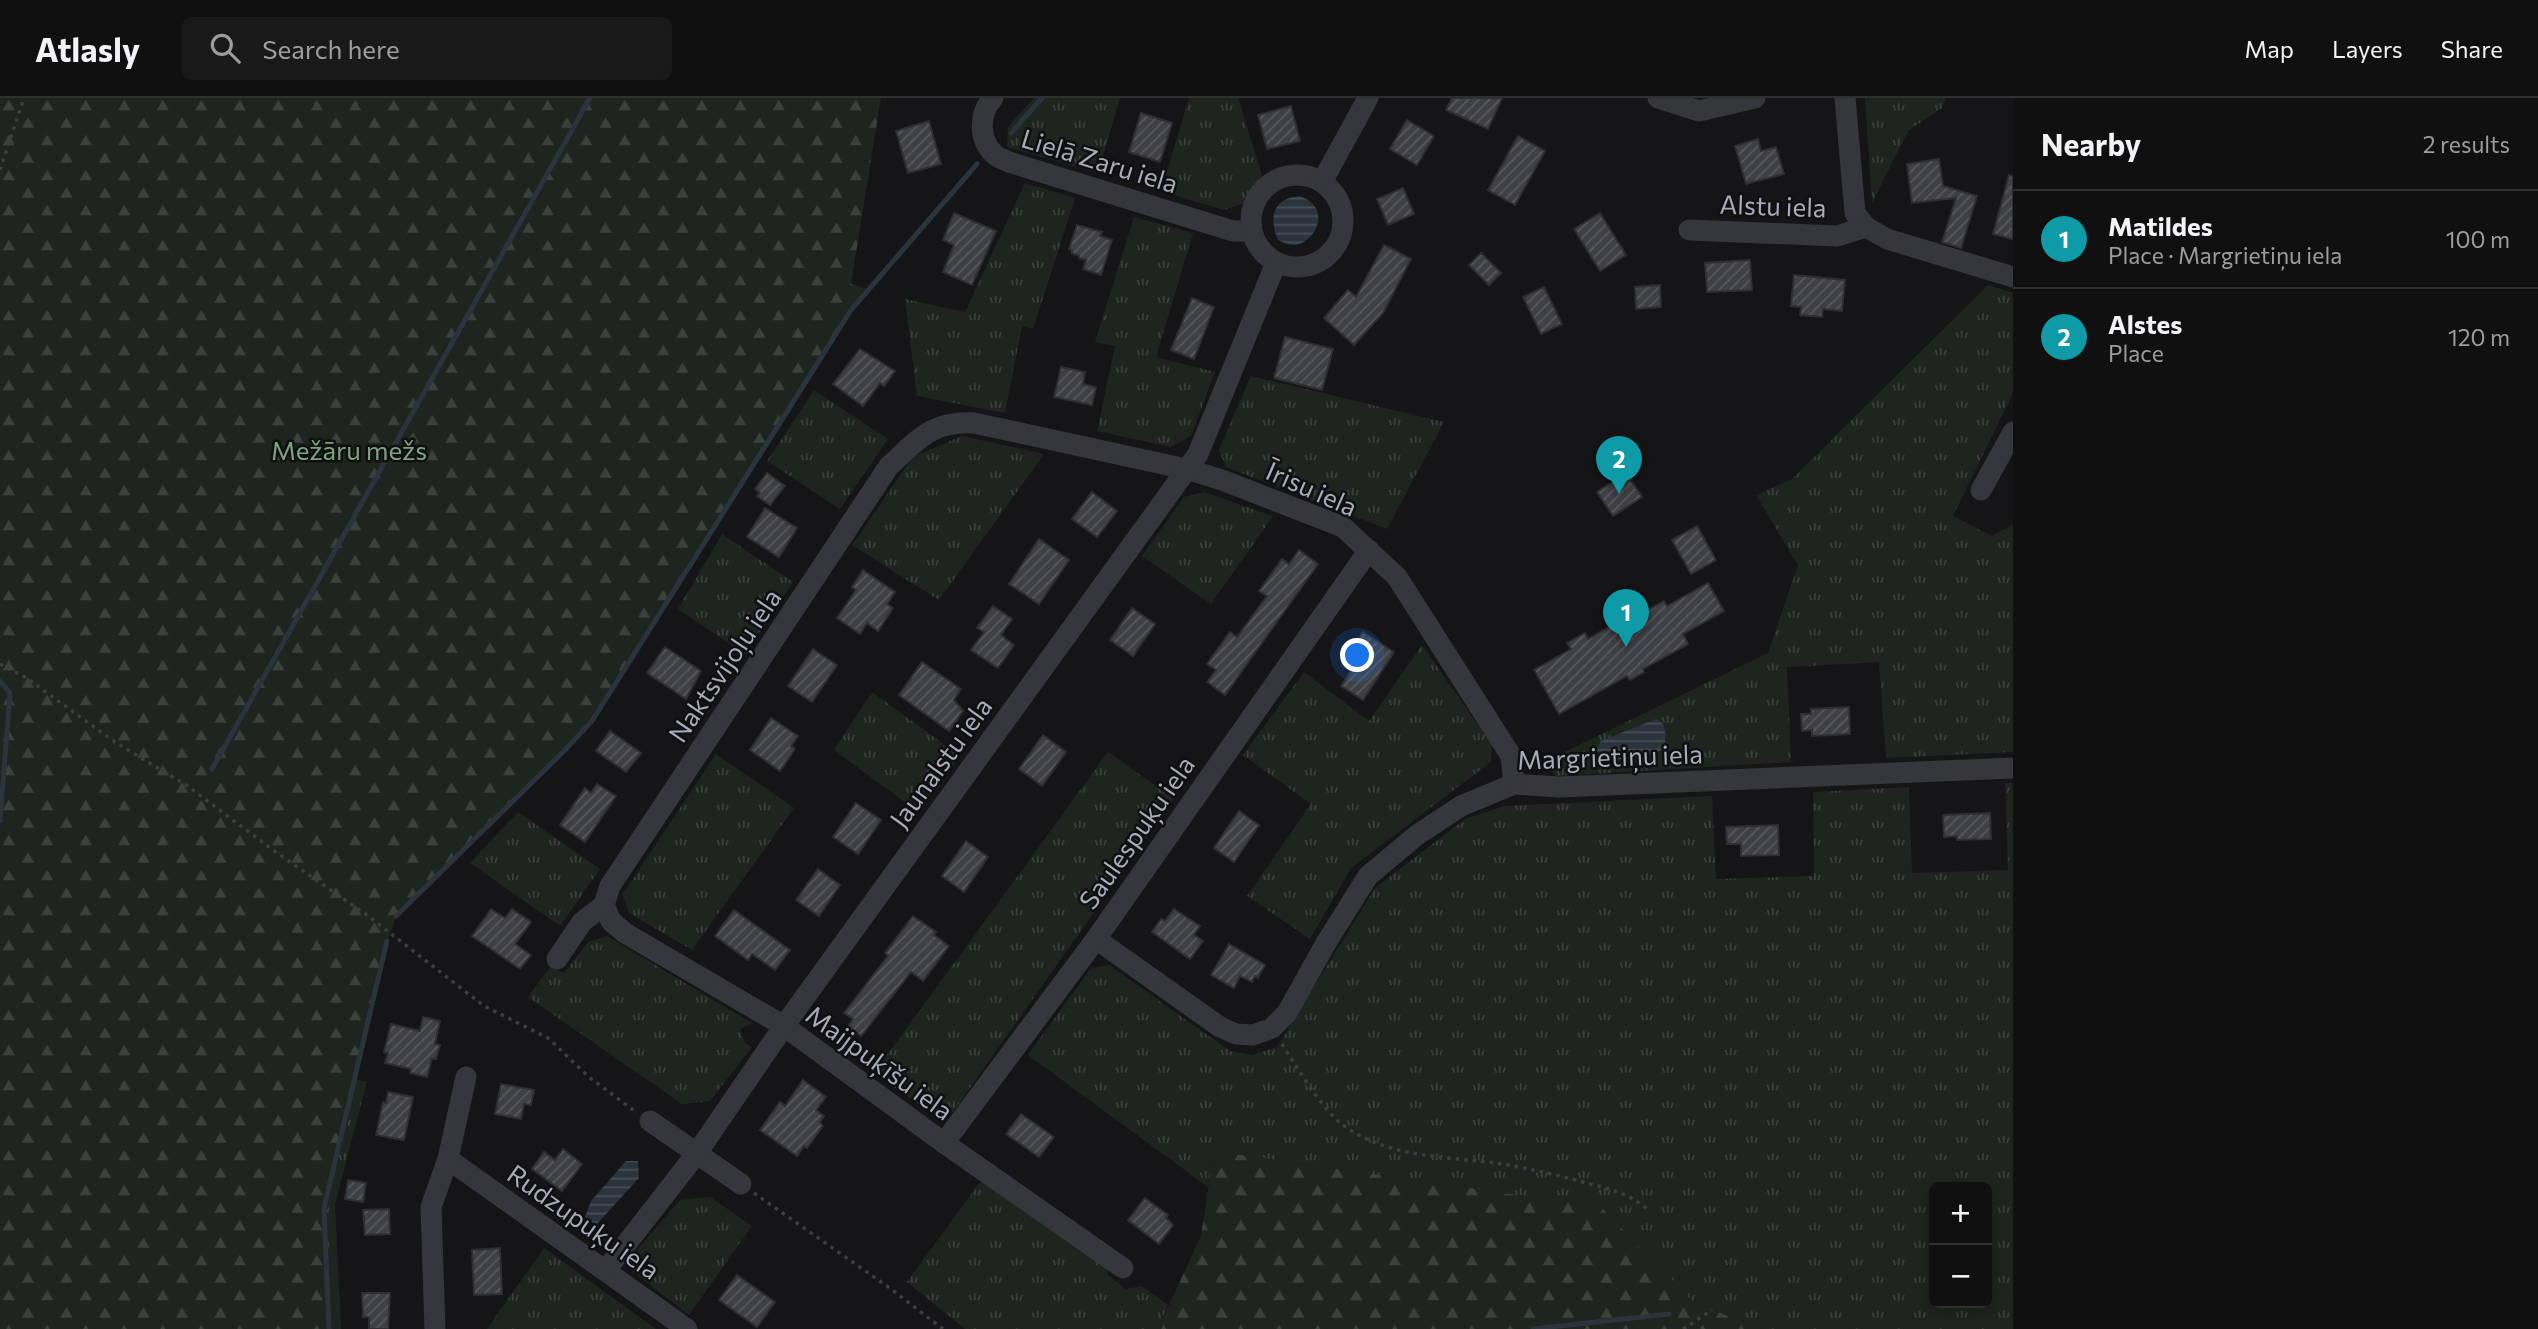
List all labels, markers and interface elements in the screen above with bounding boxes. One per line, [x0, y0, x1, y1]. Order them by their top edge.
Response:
search box [182, 17, 672, 80]
text: Atlasly [35, 28, 140, 69]
icon: search [206, 29, 244, 67]
text: Search here [262, 33, 400, 64]
text: Map [2245, 34, 2294, 63]
text: Layers [2332, 34, 2403, 63]
text: Share [2441, 34, 2503, 63]
street label: Lielā Zaru iela [1018, 122, 1182, 198]
text: Nearby [2041, 125, 2141, 162]
text: 2 results [2423, 130, 2510, 158]
street label: Alstu iela [1719, 188, 1827, 222]
text: Matildes [2108, 210, 2213, 241]
text: 1 [2059, 225, 2069, 253]
text: 100 m [2446, 225, 2510, 253]
text: Place · Margrietiņu iela [2108, 241, 2342, 269]
text: Alstes [2108, 308, 2182, 339]
text: 2 [2057, 323, 2071, 351]
text: 120 m [2448, 323, 2510, 351]
text: Place [2108, 339, 2164, 367]
park label: Mežāru mežs [271, 434, 427, 465]
pin: 2 [1596, 436, 1642, 494]
street label: Īrisu iela [1261, 454, 1362, 522]
street label: Naktsvijoļu iela [661, 582, 789, 749]
pin: 1 [1603, 589, 1649, 647]
your location [1340, 638, 1374, 672]
street label: Jaunalstu iela [882, 691, 998, 833]
street label: Margrietiņu iela [1517, 737, 1703, 778]
street label: Saulespuķu iela [1072, 750, 1203, 916]
street label: Maijpuķīšu iela [799, 998, 960, 1128]
street label: Rudzupuķu iela [500, 1157, 666, 1287]
map controls [1929, 1182, 1992, 1308]
button: + [1929, 1182, 1992, 1245]
button: − [1929, 1245, 1992, 1308]

